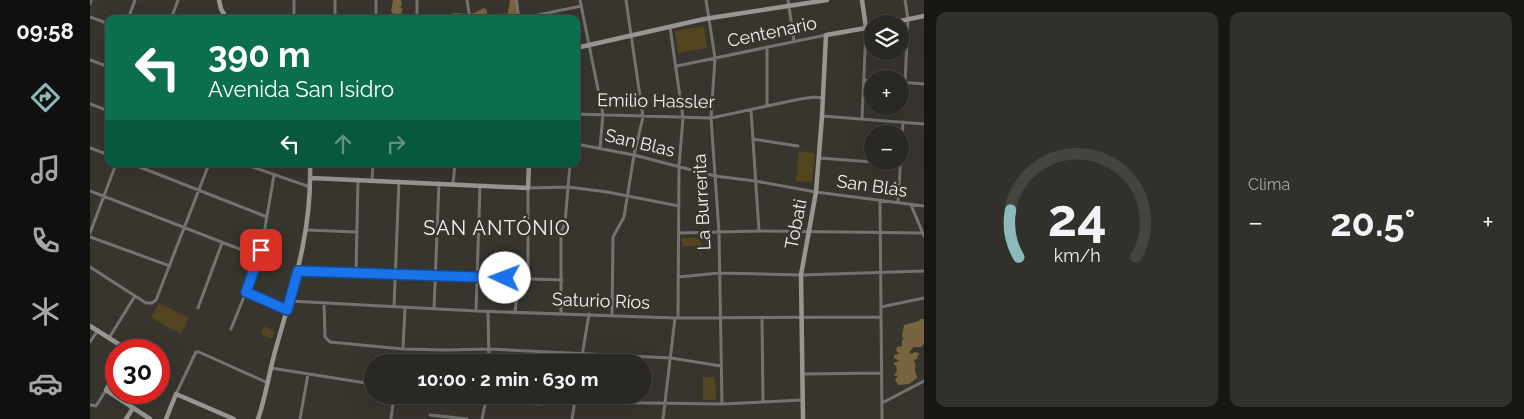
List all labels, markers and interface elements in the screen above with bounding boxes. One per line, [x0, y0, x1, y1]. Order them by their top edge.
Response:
street label: Centenario [725, 12, 819, 51]
map controls [864, 15, 909, 170]
button: layers [864, 15, 909, 60]
text: 09:58 [16, 18, 74, 44]
text: 390 m [208, 34, 311, 75]
icon: left [125, 35, 190, 100]
button: + [864, 70, 909, 115]
text: Avenida San Isidro [208, 76, 394, 102]
icon: directions [28, 80, 63, 115]
street label: Emilio Hassler [597, 89, 716, 112]
street label: San Blas [603, 124, 677, 161]
button: − [864, 125, 909, 170]
icon: left [276, 130, 304, 158]
icon: ahead [329, 130, 357, 158]
icon: right [382, 130, 410, 158]
icon: music [28, 152, 63, 187]
street label: La Burrerita [688, 153, 715, 251]
street label: San Blás [835, 170, 909, 201]
text: Clima [1248, 175, 1290, 194]
text: 24 [1047, 187, 1107, 248]
street label: Tobati [780, 197, 811, 251]
text: 20.5° [1330, 200, 1415, 245]
text: − [1248, 206, 1263, 239]
text: + [1482, 206, 1494, 239]
district label: SAN ANTÓNIO [423, 216, 571, 240]
icon: phone [28, 223, 63, 258]
pin [240, 229, 282, 271]
icon: arrive [247, 236, 275, 264]
text: km/h [1053, 245, 1101, 266]
position arrow [478, 251, 530, 303]
street label: Saturio Ríos [552, 288, 651, 313]
icon: climate [28, 294, 63, 329]
speed limit sign: 30 [105, 339, 170, 404]
icon: car [28, 366, 63, 401]
text: 10:00 · 2 min · 630 m [417, 368, 599, 390]

